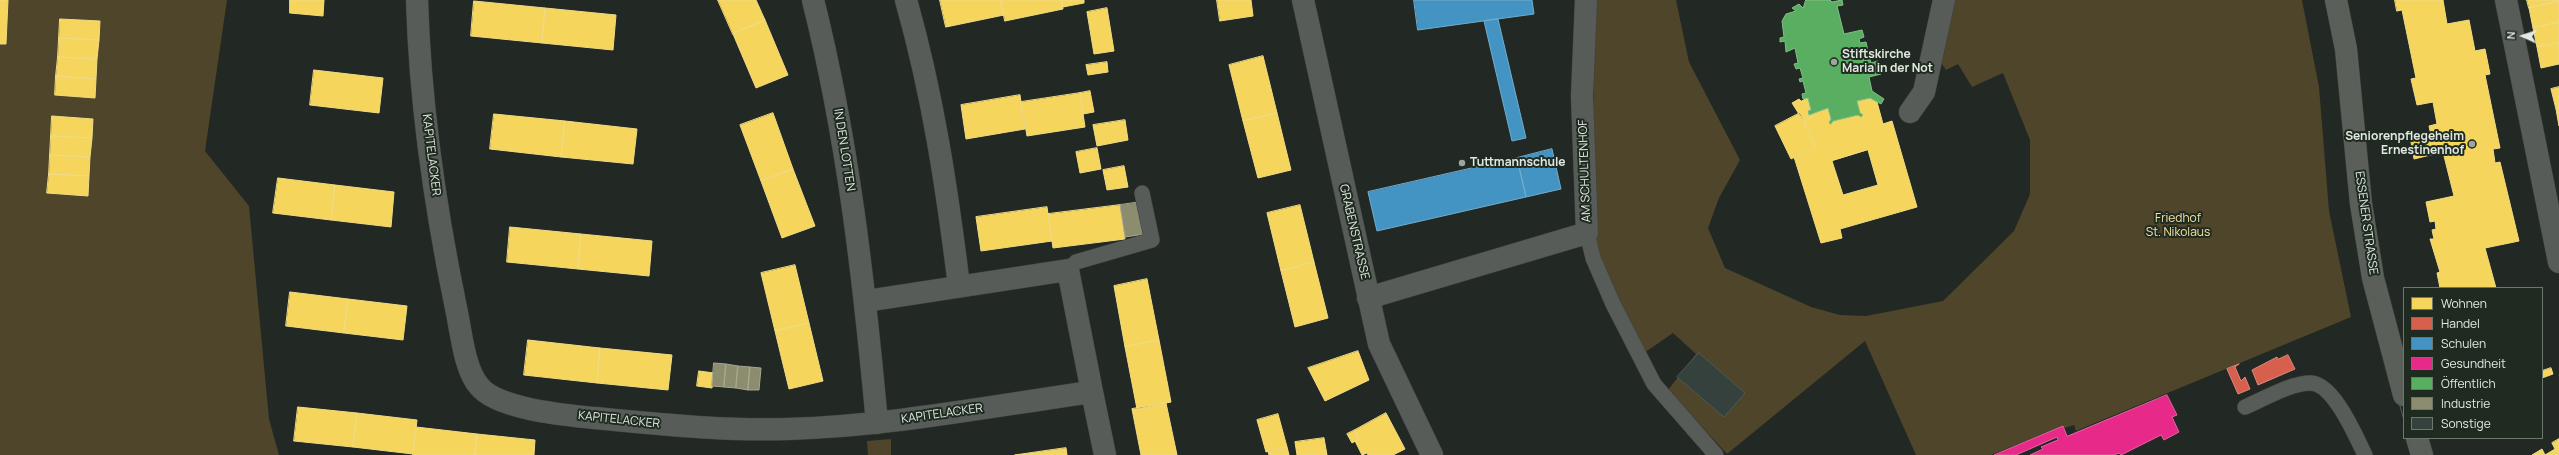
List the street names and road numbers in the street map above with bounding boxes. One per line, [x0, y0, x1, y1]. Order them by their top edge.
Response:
street label: IN DEN LOTTEN [830, 108, 858, 192]
street label: KAPITELACKER [419, 113, 443, 197]
street label: AM SCHULTENHOF [1576, 119, 1594, 223]
street label: ESSENER STRASSE [2352, 170, 2380, 276]
street label: GRABENSTRASSE [1336, 183, 1372, 281]
street label: KAPITELACKER [900, 401, 984, 427]
street label: KAPITELACKER [577, 409, 661, 431]

